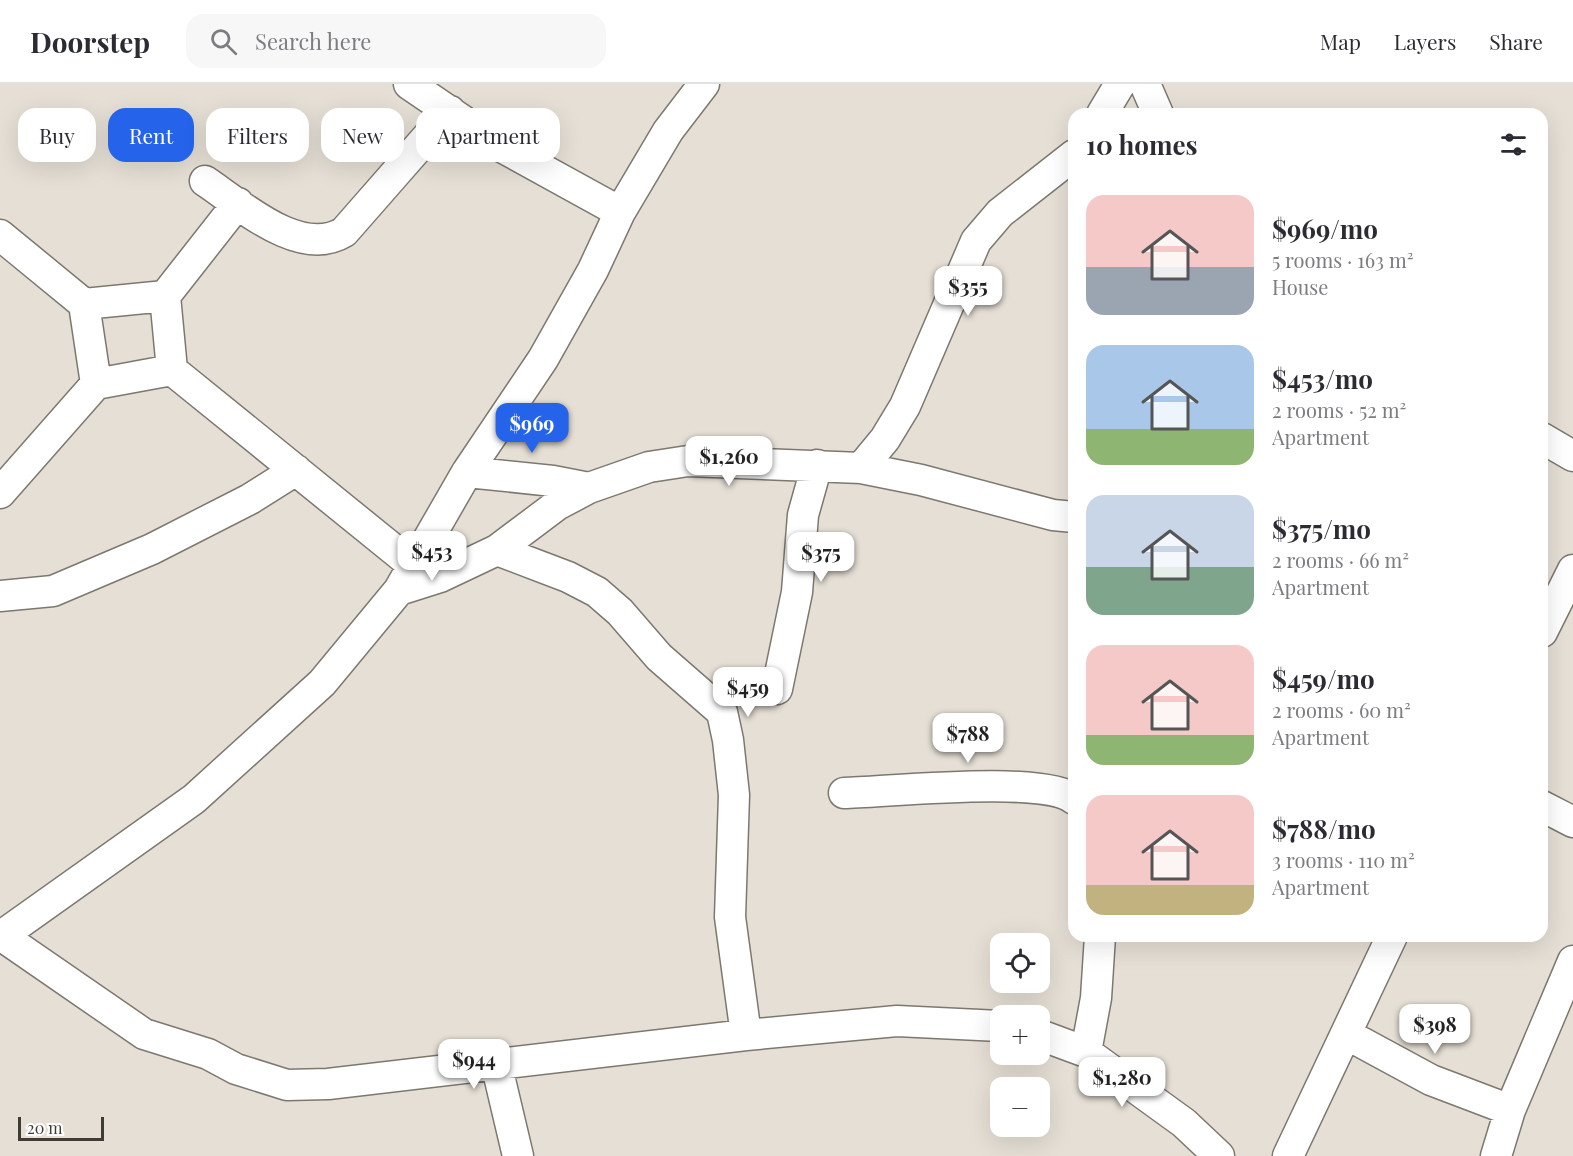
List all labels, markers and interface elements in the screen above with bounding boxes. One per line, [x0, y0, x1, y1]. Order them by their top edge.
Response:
search box [186, 14, 606, 68]
text: Doorstep [30, 23, 150, 60]
icon: search [207, 25, 240, 58]
text: Search here [255, 26, 371, 56]
text: Map [1320, 27, 1361, 55]
text: Layers [1394, 27, 1456, 55]
text: Share [1489, 27, 1543, 55]
chip: Buy [18, 108, 96, 162]
chip: Rent [108, 108, 194, 162]
chip: Filters [206, 108, 309, 162]
chip: New [321, 108, 404, 162]
chip: Apartment [416, 108, 560, 162]
text: 10 homes [1086, 127, 1198, 162]
icon: filters [1497, 128, 1530, 161]
text: $969/mo [1272, 211, 1378, 246]
icon: home [1134, 219, 1206, 291]
text: 5 rooms · 163 m² [1272, 246, 1414, 273]
pin: $355 [932, 266, 1004, 317]
text: $355 [948, 272, 988, 299]
text: House [1272, 273, 1328, 300]
text: $453/mo [1272, 361, 1373, 396]
icon: home [1134, 369, 1206, 441]
text: 2 rooms · 52 m² [1272, 396, 1406, 423]
pin: $969 [496, 403, 568, 454]
text: $969 [510, 409, 554, 436]
text: Apartment [1272, 423, 1369, 450]
pin: $1,260 [680, 436, 778, 487]
text: $1,260 [699, 442, 759, 469]
text: $375/mo [1272, 511, 1371, 546]
icon: home [1134, 519, 1206, 591]
pin: $453 [396, 531, 468, 582]
pin: $375 [785, 532, 857, 583]
text: $453 [412, 537, 452, 564]
text: $375 [801, 538, 841, 565]
text: 2 rooms · 66 m² [1272, 546, 1409, 573]
text: Apartment [1272, 573, 1369, 600]
text: $459/mo [1272, 661, 1375, 696]
pin: $459 [712, 667, 784, 718]
icon: home [1134, 669, 1206, 741]
text: $459 [727, 673, 769, 700]
text: 2 rooms · 60 m² [1272, 696, 1411, 723]
pin: $788 [932, 713, 1004, 764]
text: $788 [946, 719, 990, 746]
text: Apartment [1272, 723, 1369, 750]
text: $788/mo [1272, 811, 1376, 846]
icon: home [1134, 819, 1206, 891]
text: 3 rooms · 110 m² [1272, 846, 1415, 873]
text: Apartment [1272, 873, 1369, 900]
map controls [990, 933, 1050, 1137]
button: locate [990, 933, 1050, 993]
pin: $398 [1399, 1004, 1471, 1055]
button: + [990, 1005, 1050, 1065]
text: $398 [1413, 1010, 1457, 1037]
pin: $944 [438, 1039, 510, 1090]
text: $944 [452, 1045, 496, 1072]
pin: $1,280 [1073, 1057, 1171, 1108]
text: $1,280 [1092, 1063, 1152, 1090]
button: − [990, 1077, 1050, 1137]
scale bar [18, 1114, 104, 1142]
text: 20 m [27, 1117, 62, 1138]

